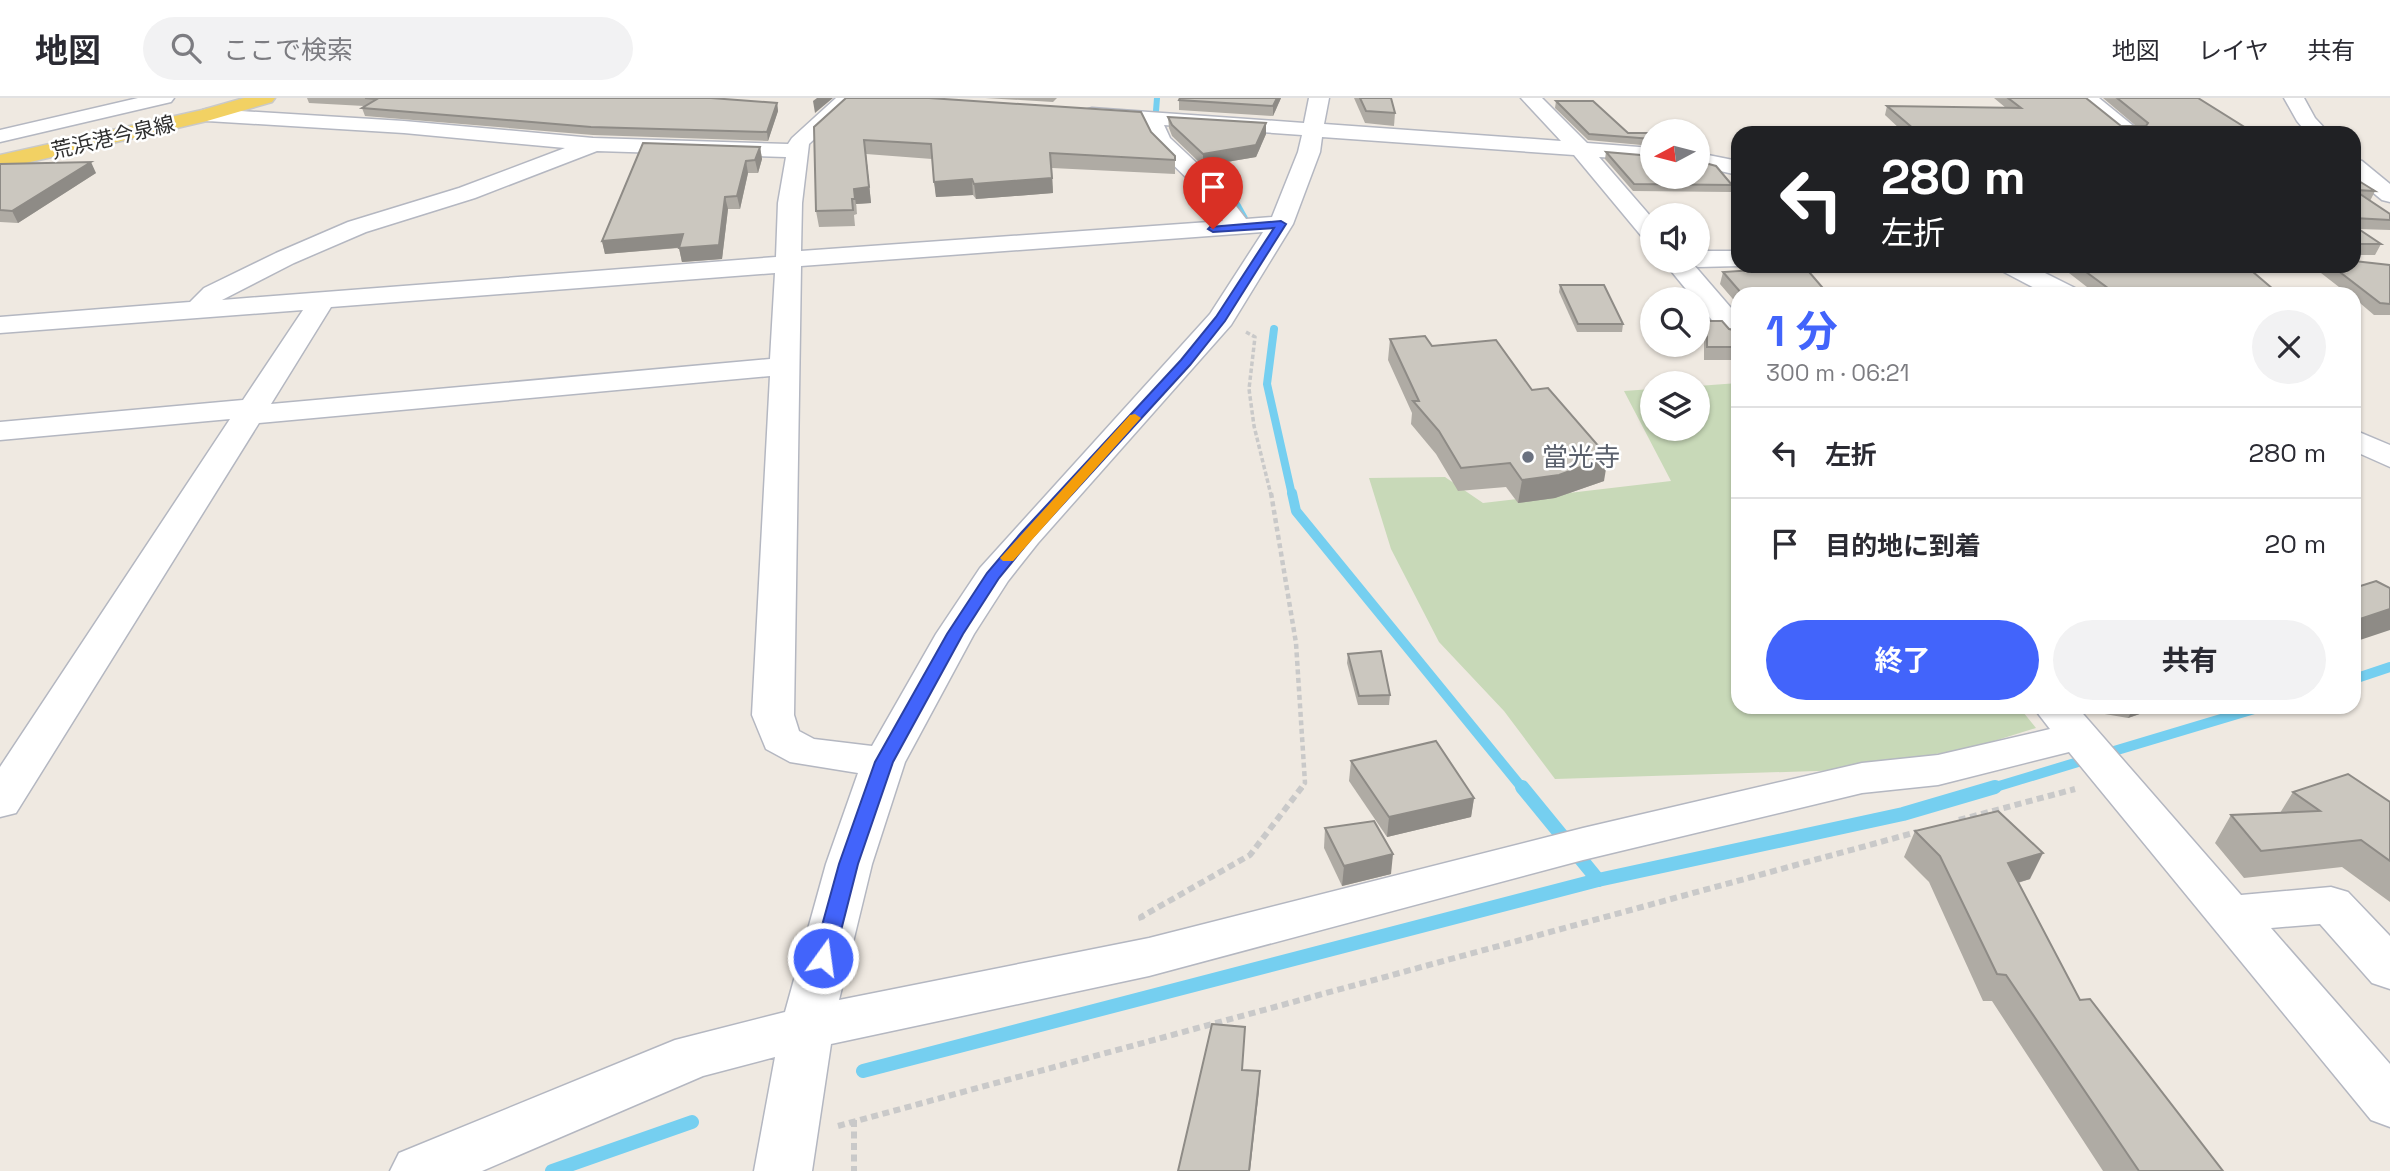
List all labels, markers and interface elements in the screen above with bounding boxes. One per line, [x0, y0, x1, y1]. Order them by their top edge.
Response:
search box [143, 17, 633, 80]
icon: search [167, 29, 205, 67]
text: 地図 [35, 30, 101, 72]
text: ここで検索 [223, 33, 353, 67]
text: 地図 [2112, 35, 2160, 66]
text: レイヤ [2198, 35, 2269, 66]
text: 共有 [2307, 35, 2355, 66]
street label: 荒浜港今泉線 [49, 110, 177, 164]
north arrow [1640, 119, 1710, 189]
map controls [1640, 119, 1710, 441]
text: 280 m [1881, 146, 2026, 208]
icon: left [1766, 154, 1857, 245]
pin [1183, 157, 1243, 229]
icon: arrive [1194, 168, 1232, 206]
button: sound [1640, 203, 1710, 273]
text: 左折 [1881, 213, 1945, 253]
button: search [1640, 287, 1710, 357]
text: 1 分 [1766, 305, 1838, 358]
button: close [2252, 310, 2326, 384]
text: 300 m · 06:21 [1766, 358, 1909, 388]
button: layers [1640, 371, 1710, 441]
icon: left [1766, 434, 1804, 472]
text: 280 m [2248, 436, 2326, 470]
text: 左折 [1825, 438, 1877, 472]
place label: 當光寺 [1542, 440, 1620, 474]
marker: 當光寺 [1520, 449, 1536, 465]
icon: arrive [1766, 525, 1804, 563]
text: 20 m [2265, 527, 2326, 561]
text: 目的地に到着 [1825, 529, 1981, 563]
button: 終了 [1766, 620, 2039, 700]
button: 共有 [2053, 620, 2326, 700]
position arrow [786, 921, 860, 995]

